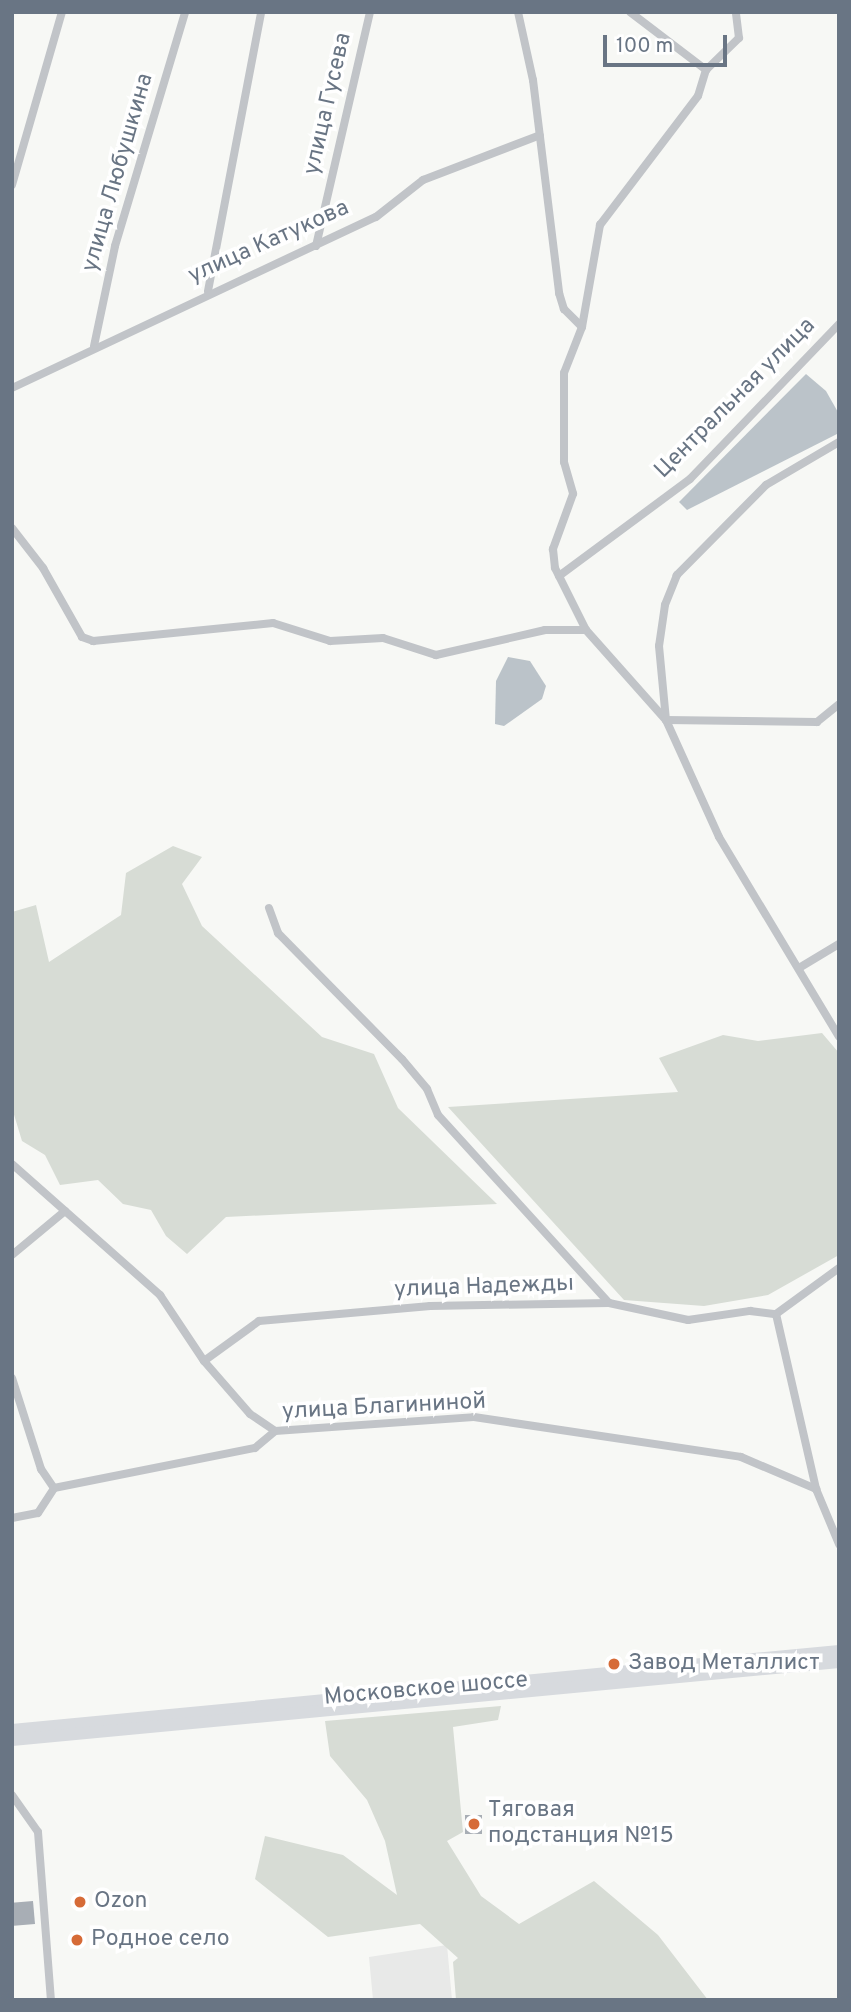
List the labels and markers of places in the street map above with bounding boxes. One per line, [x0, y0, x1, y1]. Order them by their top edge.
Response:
place label: Завод Металлист [628, 1650, 820, 1678]
marker: Завод Металлист [606, 1656, 622, 1672]
place label: Тяговая подстанция №15 [488, 1797, 674, 1851]
marker: Тяговая подстанция №15 [466, 1816, 482, 1832]
place label: Ozon [94, 1888, 147, 1916]
marker: Ozon [72, 1894, 88, 1910]
place label: Родное село [91, 1926, 230, 1954]
marker: Родное село [69, 1932, 85, 1948]

